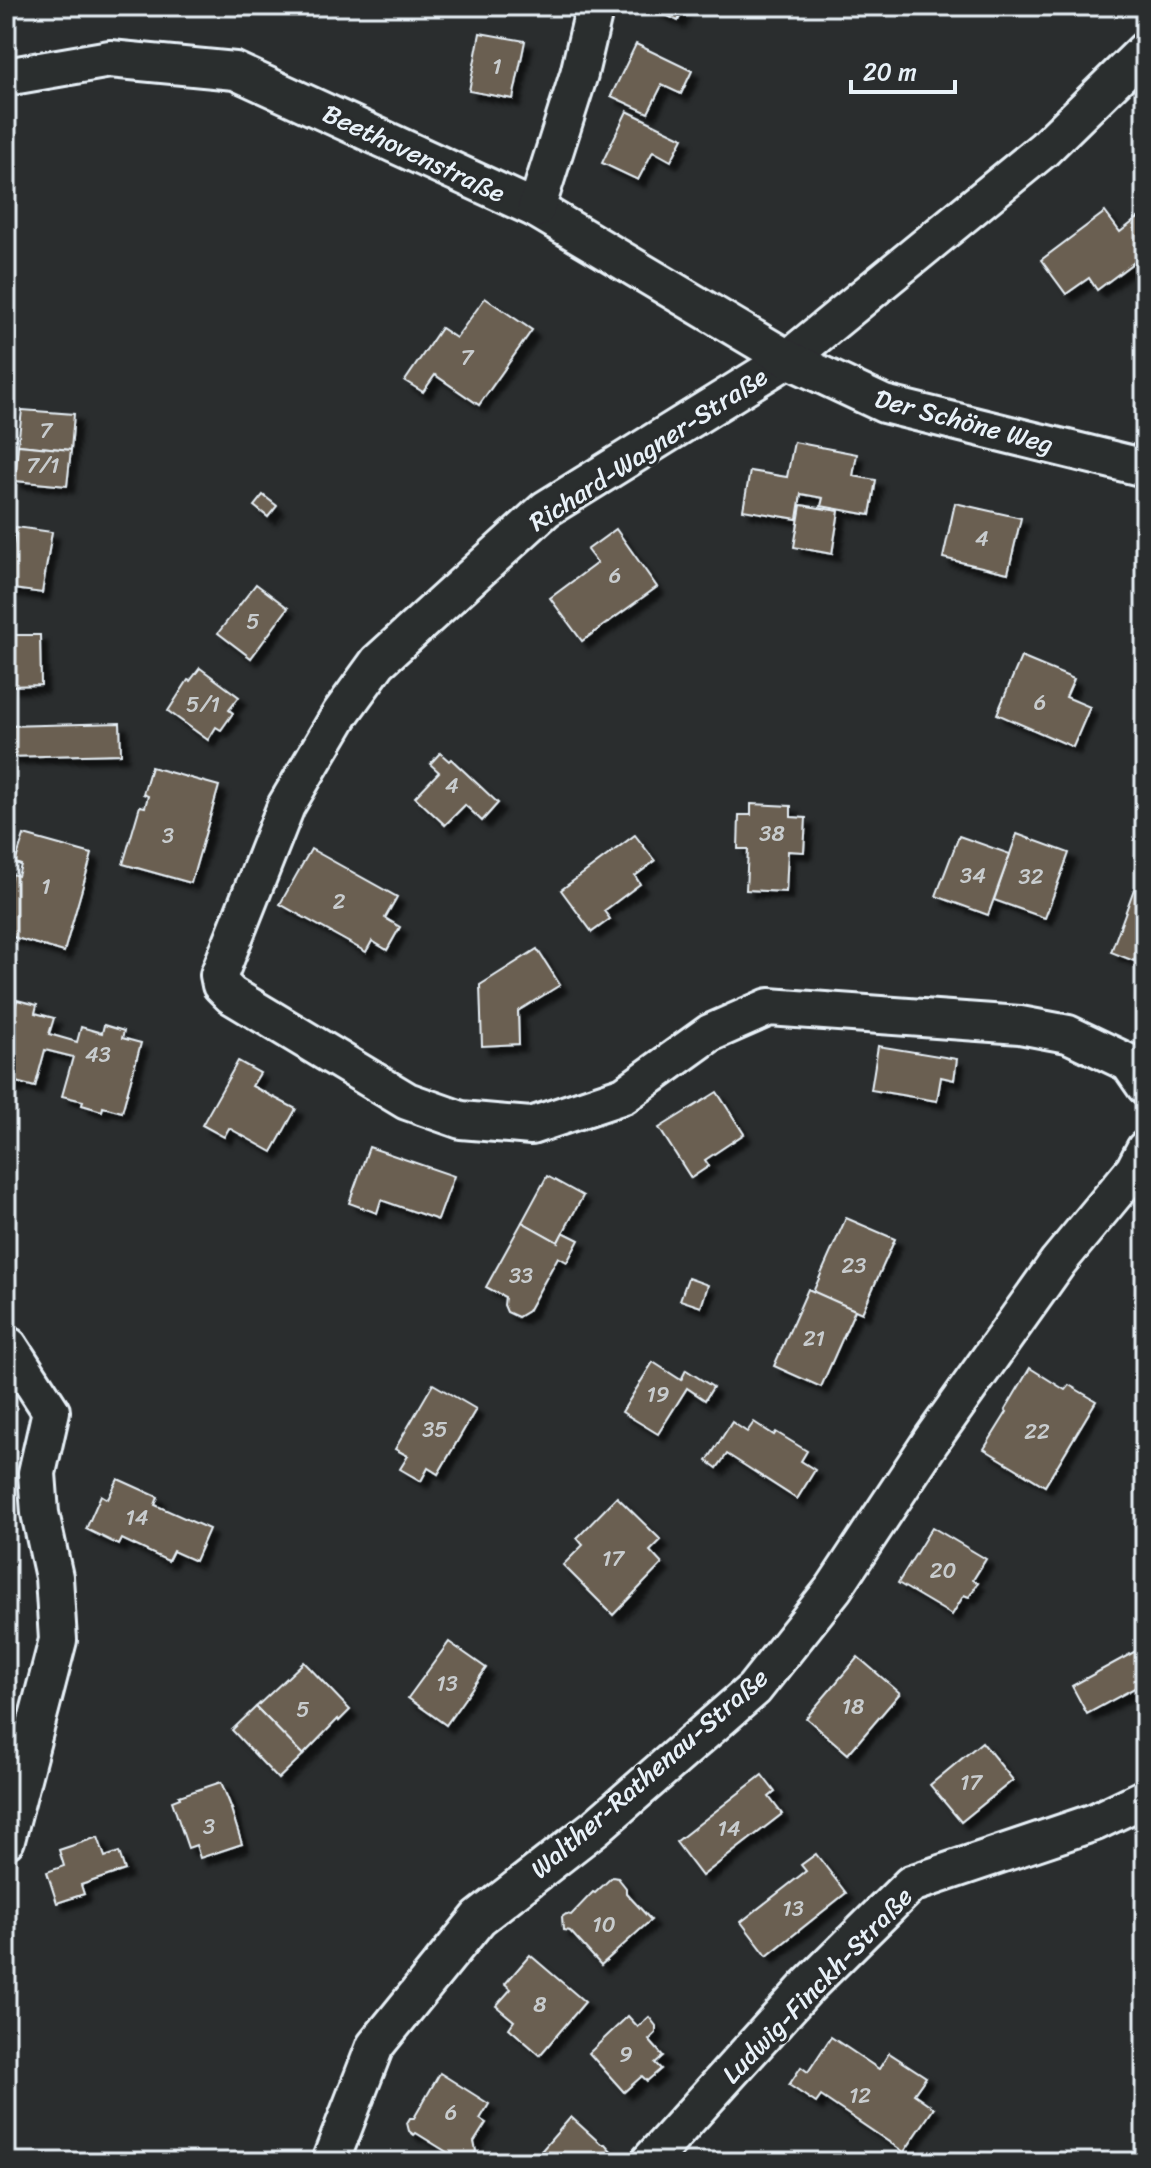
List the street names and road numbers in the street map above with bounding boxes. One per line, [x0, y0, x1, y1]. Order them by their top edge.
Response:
street label: Beethovenstraße [315, 91, 513, 216]
street label: Richard-Wagner-Straße [519, 354, 777, 544]
street label: Der Schöne Weg [870, 375, 1058, 467]
street label: Walther-Rathenau-Straße [519, 1656, 779, 1890]
street label: Ludwig-Finckh-Straße [710, 1875, 924, 2095]

